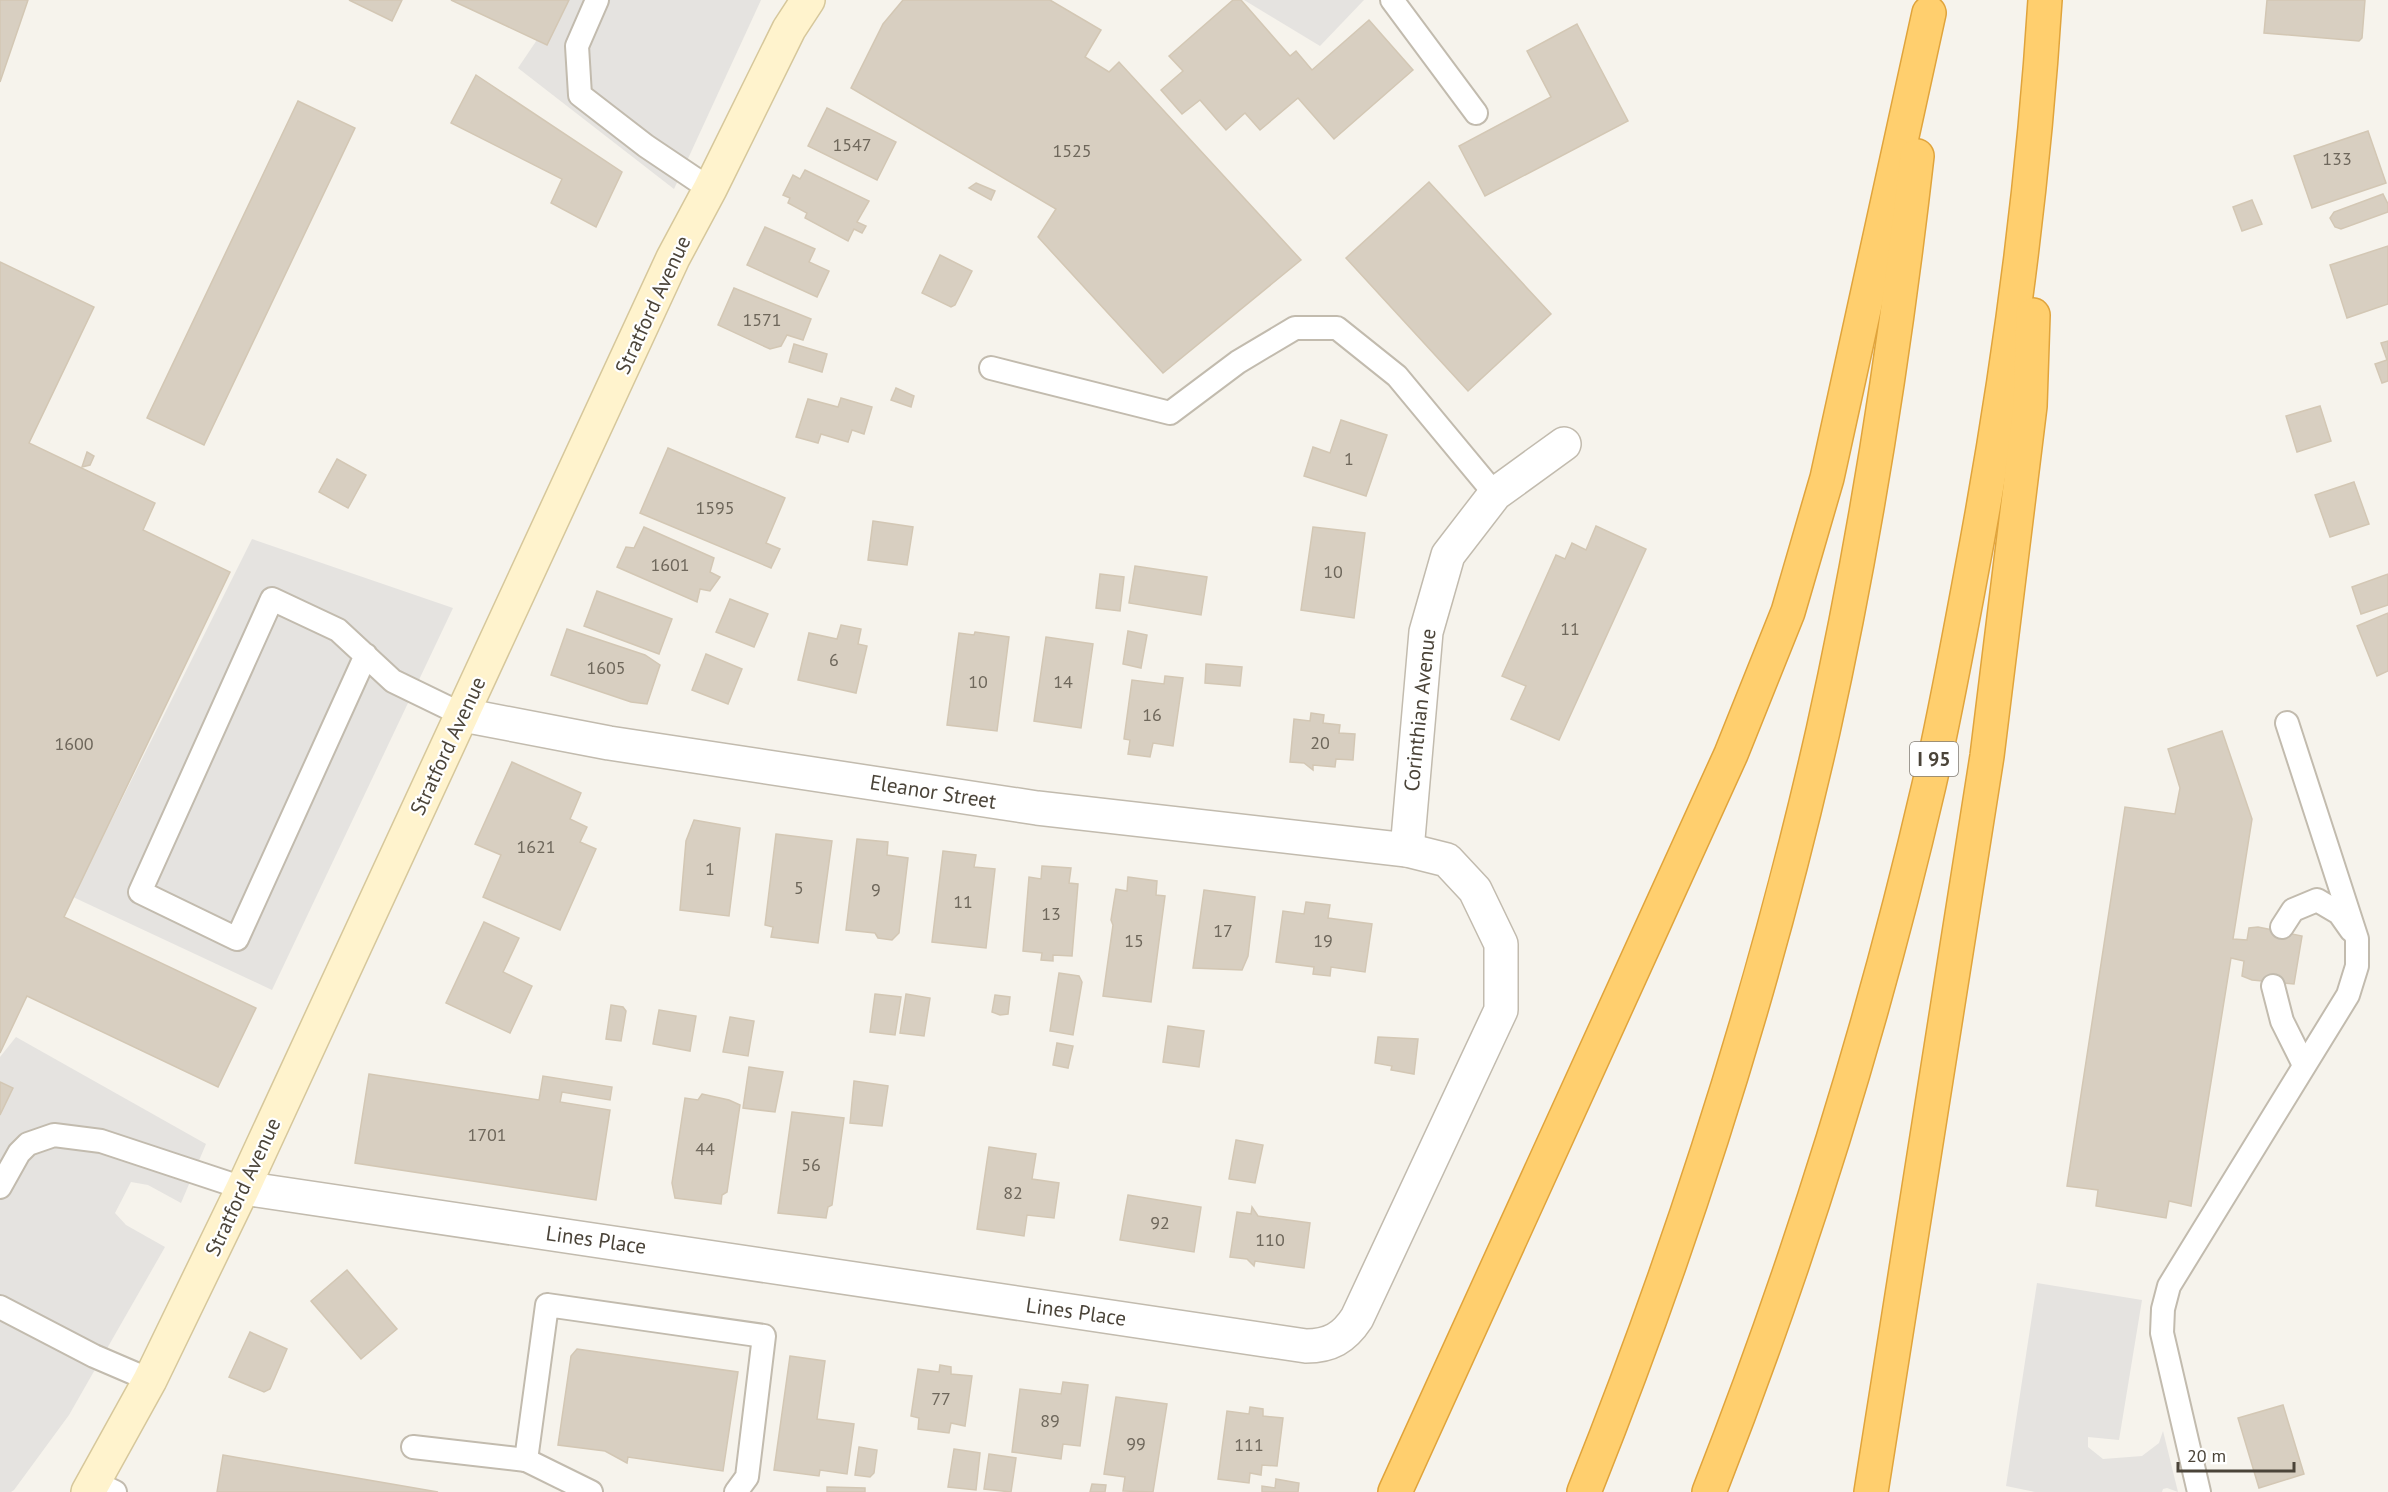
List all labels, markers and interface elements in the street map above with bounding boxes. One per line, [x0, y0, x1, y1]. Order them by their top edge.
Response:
house number: 1547 [832, 133, 872, 156]
house number: 1525 [1052, 139, 1092, 162]
house number: 133 [2322, 147, 2352, 170]
street label: Stratford Avenue [609, 231, 696, 378]
house number: 1571 [742, 308, 782, 331]
house number: 1 [1344, 447, 1354, 470]
house number: 1595 [695, 496, 735, 519]
house number: 1601 [650, 553, 690, 576]
house number: 10 [1323, 560, 1343, 583]
house number: 11 [1560, 617, 1580, 640]
street label: Corinthian Avenue [1398, 627, 1441, 793]
house number: 6 [829, 648, 839, 671]
house number: 1605 [586, 656, 626, 679]
house number: 10 [968, 670, 988, 693]
house number: 14 [1053, 670, 1073, 693]
street label: Stratford Avenue [404, 672, 491, 819]
house number: 16 [1142, 703, 1162, 726]
house number: 20 [1310, 731, 1330, 754]
house number: 1600 [54, 732, 94, 755]
road number: I 95 [1910, 742, 1958, 776]
street label: Eleanor Street [868, 768, 998, 815]
house number: 1621 [516, 835, 556, 858]
house number: 1 [705, 857, 715, 880]
house number: 5 [794, 876, 804, 899]
house number: 9 [871, 878, 881, 901]
house number: 11 [953, 890, 973, 913]
house number: 13 [1041, 902, 1061, 925]
house number: 17 [1213, 919, 1233, 942]
house number: 15 [1124, 929, 1144, 952]
house number: 19 [1313, 929, 1333, 952]
street label: Stratford Avenue [199, 1113, 286, 1260]
house number: 1701 [467, 1123, 507, 1146]
house number: 44 [695, 1137, 715, 1160]
house number: 56 [801, 1153, 821, 1176]
house number: 82 [1003, 1181, 1023, 1204]
house number: 92 [1150, 1211, 1170, 1234]
street label: Lines Place [544, 1219, 648, 1260]
house number: 110 [1255, 1228, 1285, 1251]
street label: Lines Place [1024, 1291, 1128, 1332]
house number: 77 [931, 1387, 951, 1410]
house number: 89 [1040, 1409, 1060, 1432]
house number: 99 [1126, 1432, 1146, 1455]
house number: 111 [1234, 1433, 1264, 1456]
scale bar [2178, 1435, 2294, 1473]
text: 20 m [2187, 1444, 2226, 1467]

